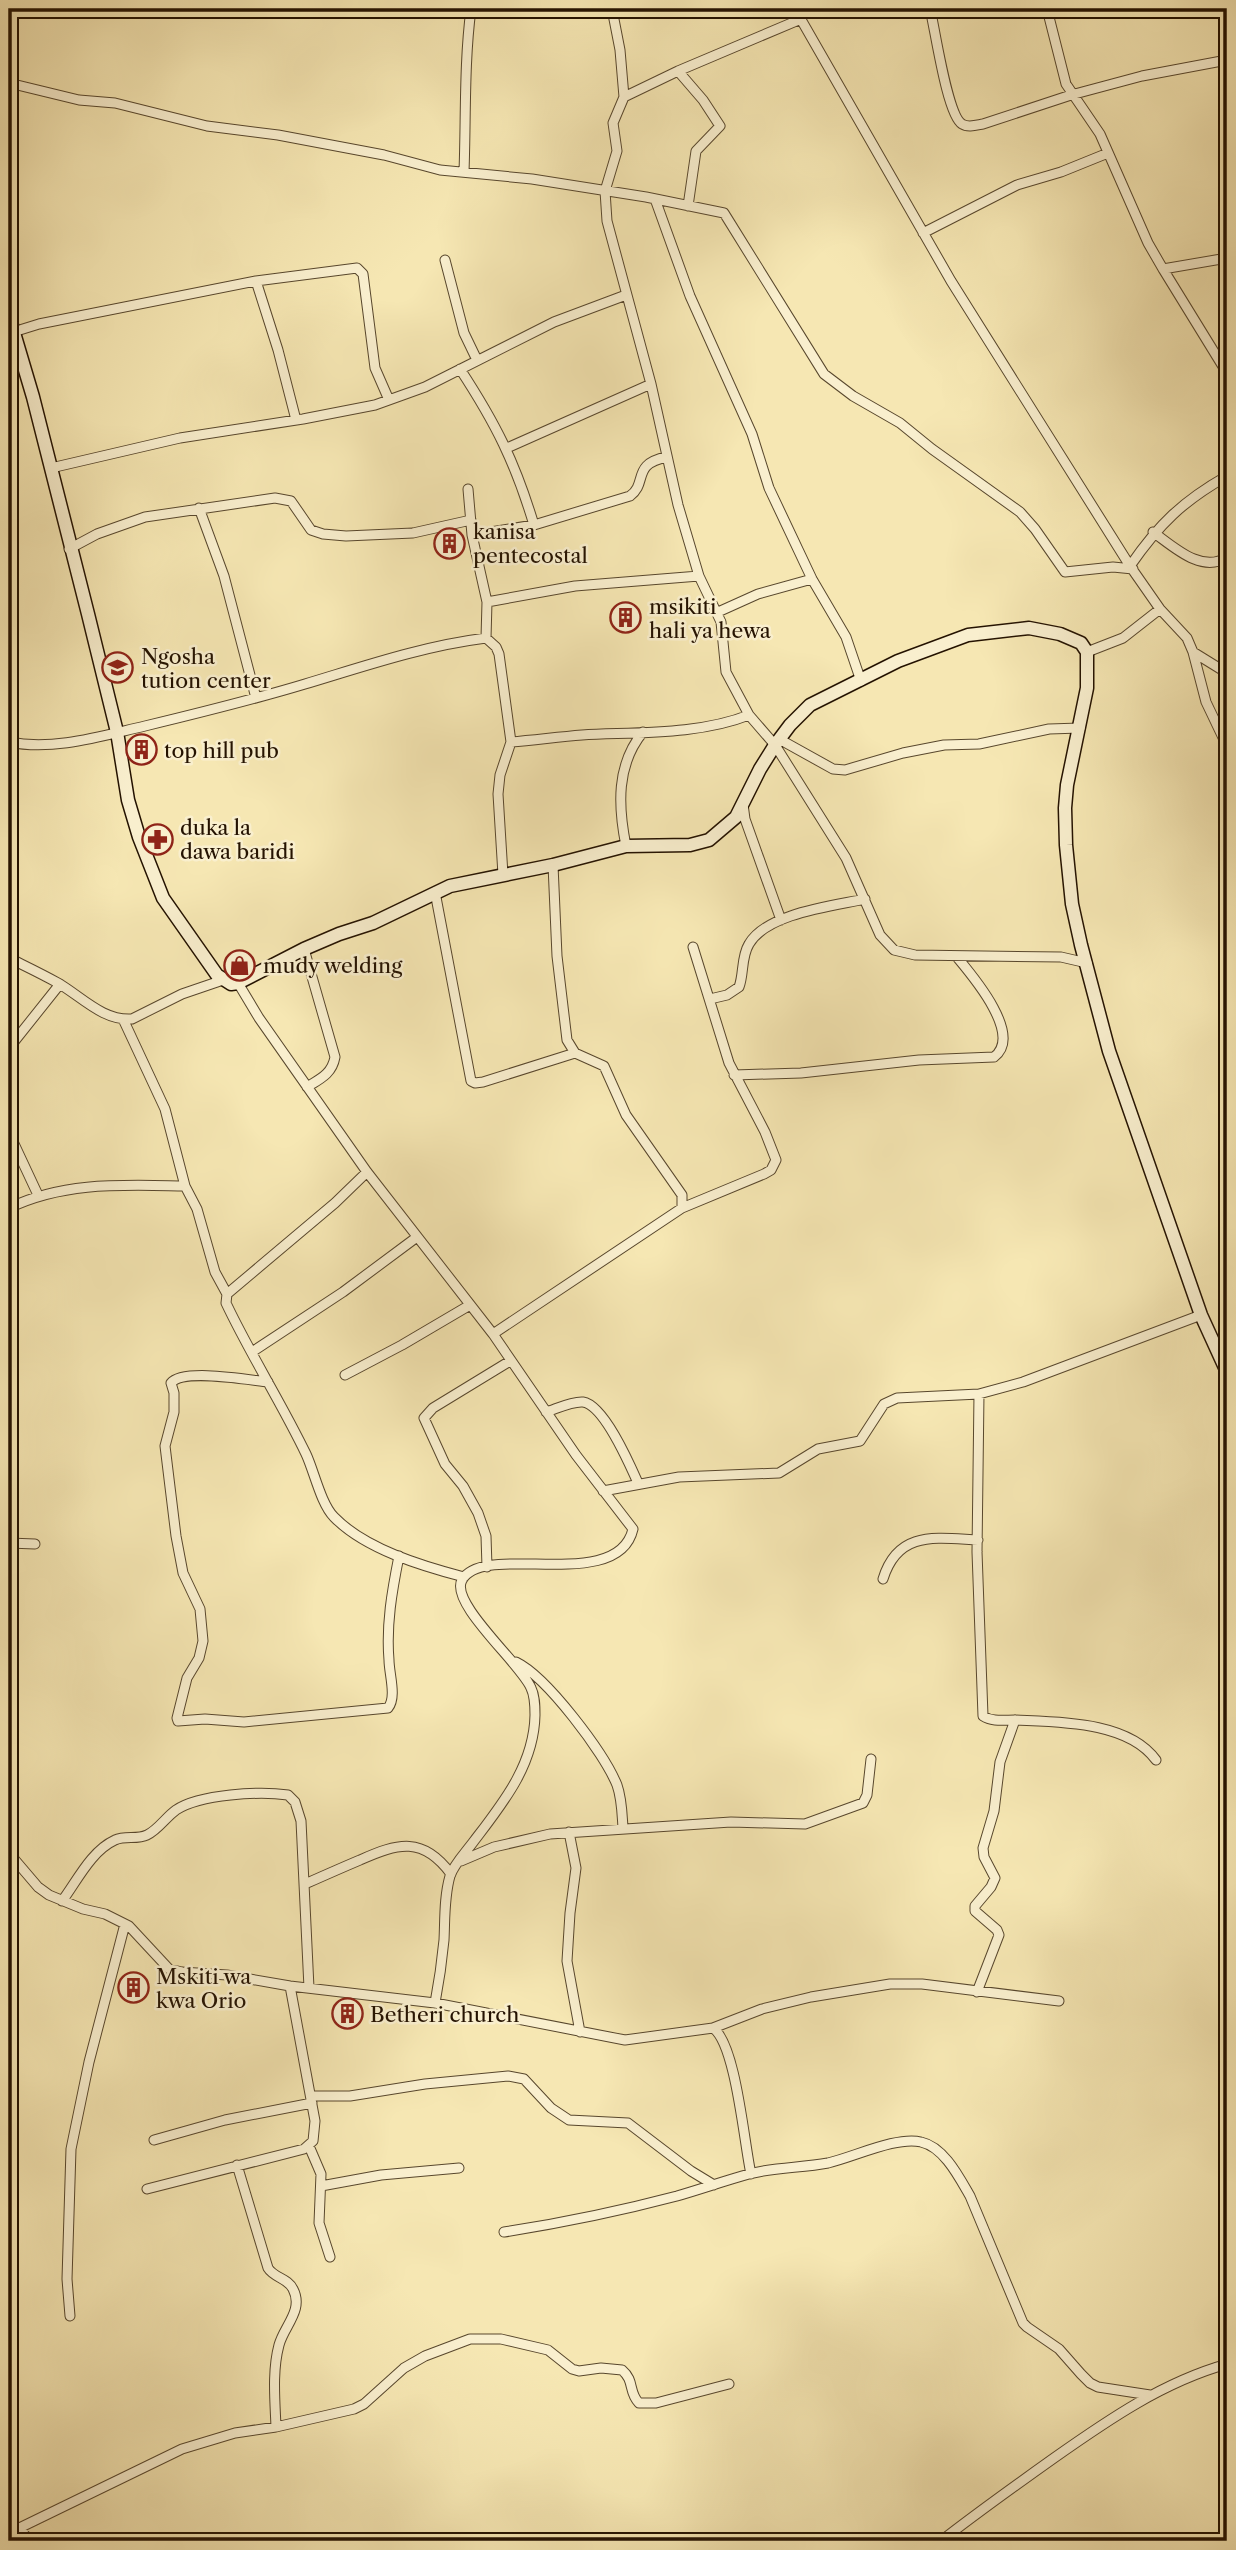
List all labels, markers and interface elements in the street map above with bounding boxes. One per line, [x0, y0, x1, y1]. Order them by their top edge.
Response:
place label: kanisa pentecostal [473, 519, 588, 568]
building icon: kanisa pentecostal [433, 526, 467, 560]
place label: msikiti hali ya hewa [649, 594, 772, 643]
building icon: msikiti hali ya hewa [609, 601, 643, 635]
place label: Ngosha tution center [141, 644, 271, 693]
school or university icon: Ngosha tution center [101, 651, 135, 685]
building icon: top hill pub [124, 733, 158, 767]
place label: top hill pub [164, 738, 279, 763]
place label: duka la dawa baridi [180, 815, 295, 864]
pharmacy icon: duka la dawa baridi [140, 822, 174, 856]
shop icon: mudy welding [223, 948, 257, 982]
place label: mudy welding [263, 953, 403, 978]
place label: Mskiti wa kwa Orio [156, 1964, 252, 2013]
building icon: Mskiti wa kwa Orio [116, 1971, 150, 2005]
building icon: Betheri church [330, 1997, 364, 2031]
place label: Betheri church [370, 2002, 519, 2027]

